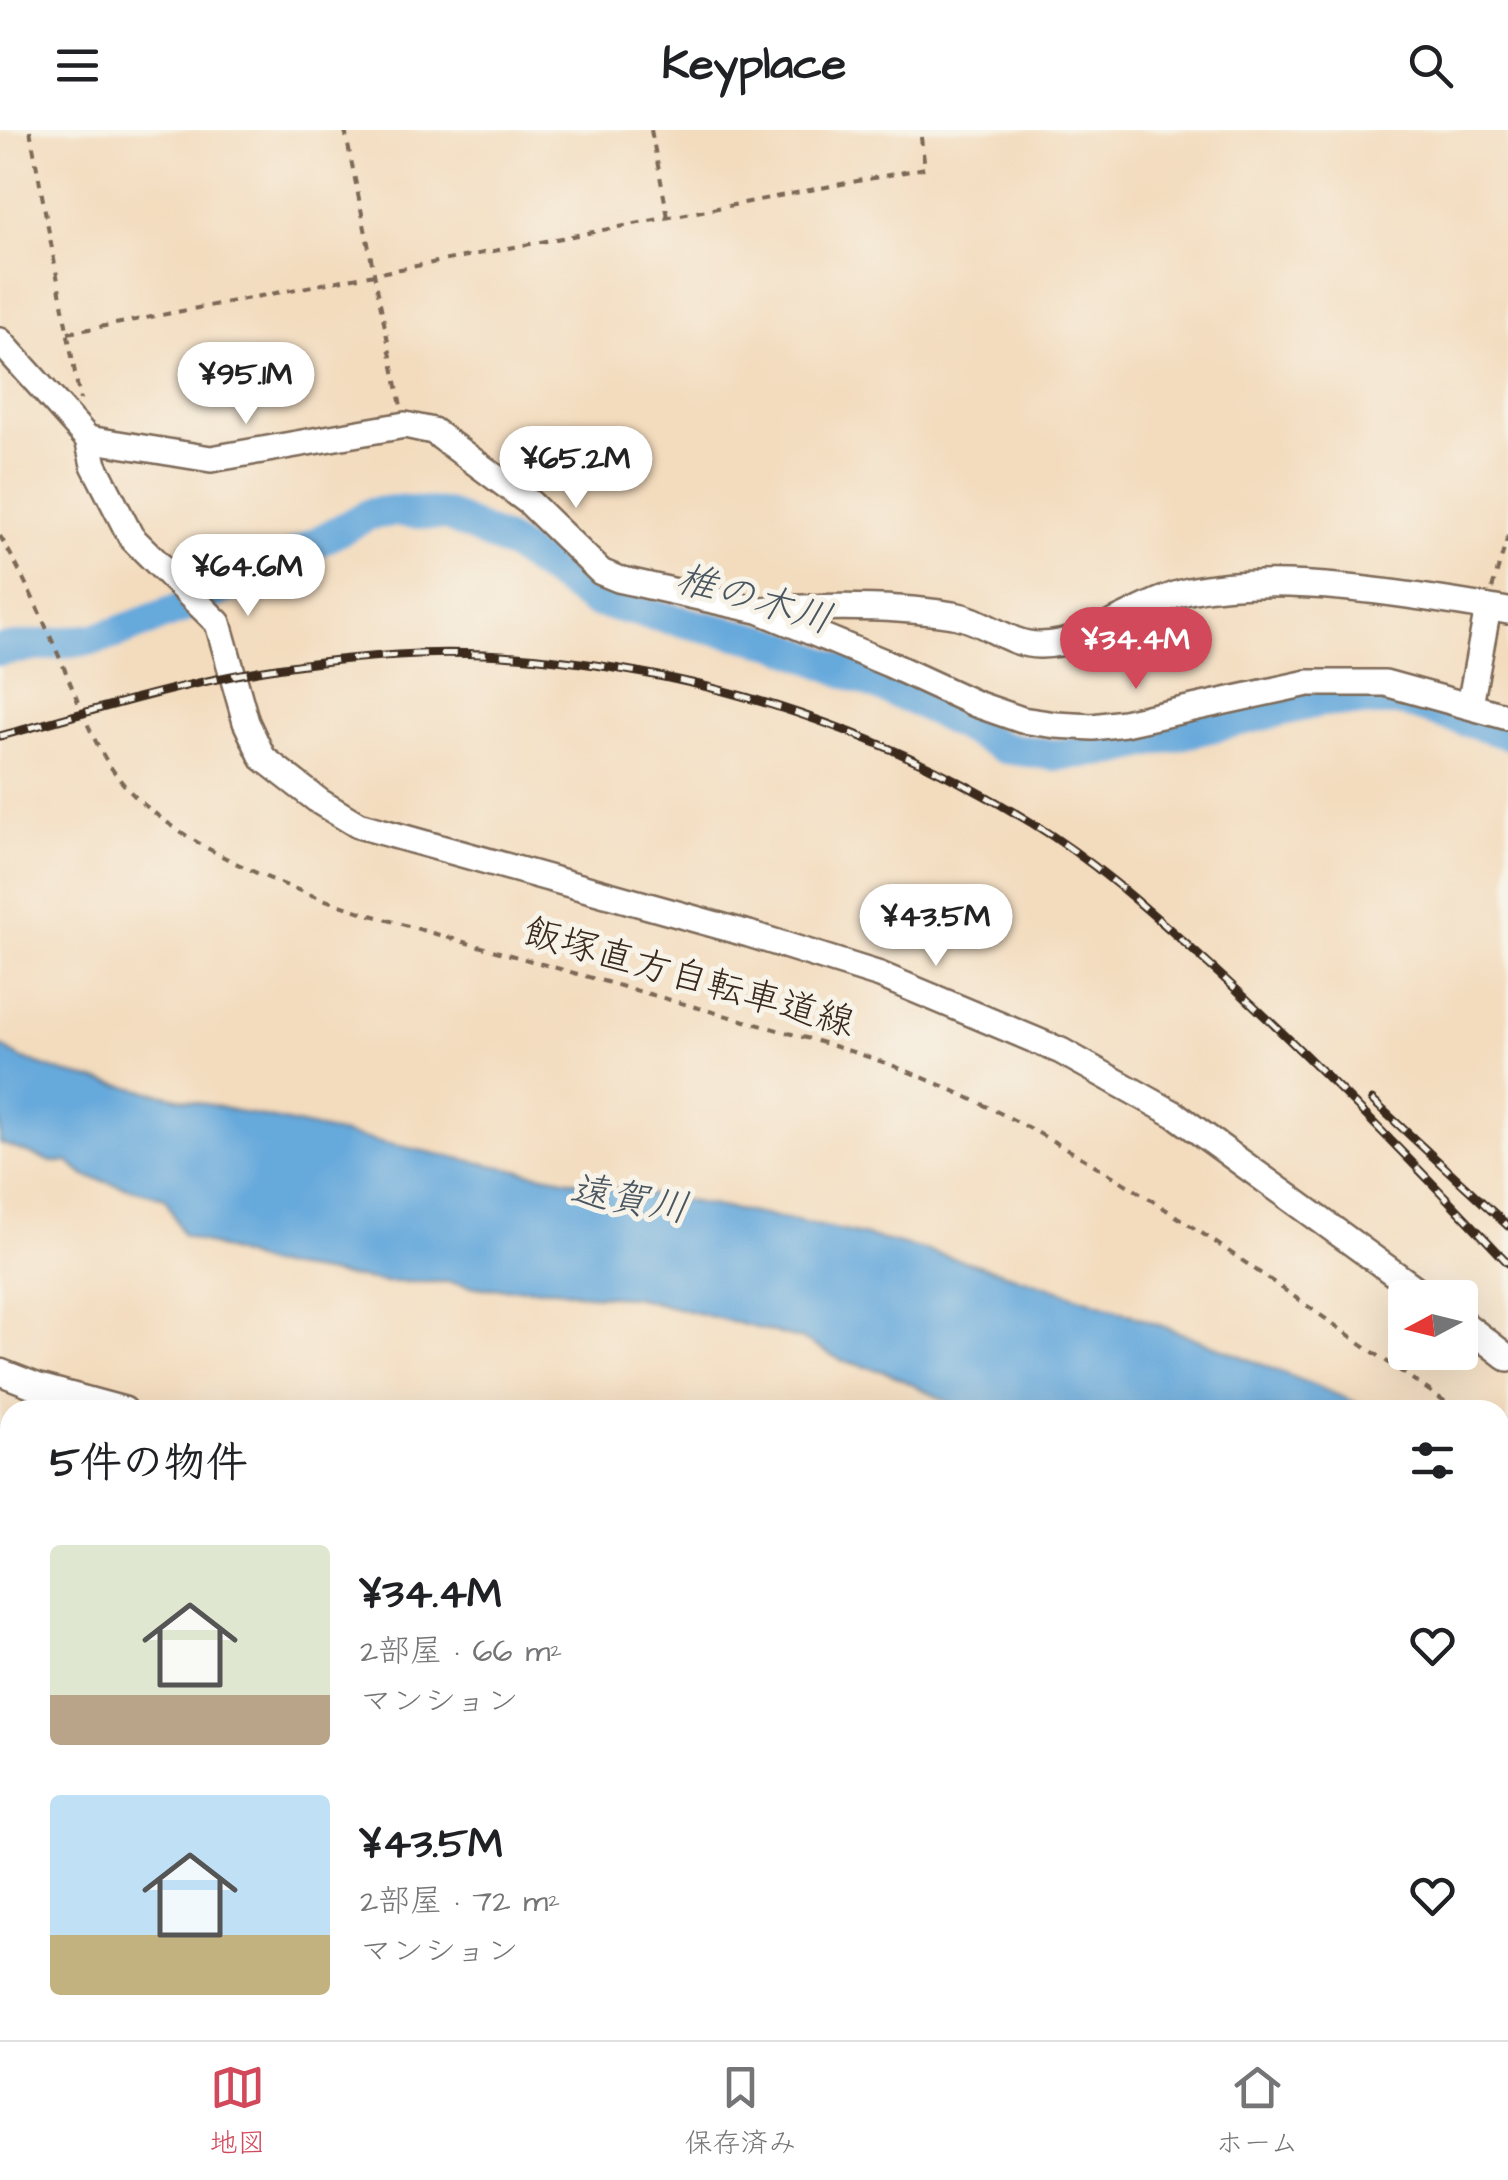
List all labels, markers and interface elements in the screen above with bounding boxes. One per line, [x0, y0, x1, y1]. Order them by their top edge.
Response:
text: Keyplace [662, 34, 846, 96]
icon: menu [50, 38, 105, 93]
icon: search [1403, 38, 1458, 93]
pin: ¥95.1M [165, 342, 327, 427]
text: ¥95.1M [199, 352, 293, 397]
pin: ¥65.2M [495, 426, 657, 511]
text: ¥65.2M [521, 436, 631, 481]
pin: ¥64.6M [167, 534, 329, 619]
text: ¥64.6M [193, 544, 303, 589]
water label: 椎の木川 [670, 552, 838, 648]
pin: ¥34.4M [1055, 607, 1217, 692]
text: ¥34.4M [1082, 617, 1190, 662]
pin: ¥43.5M [855, 884, 1017, 969]
text: ¥43.5M [882, 894, 990, 939]
street label: 飯塚直方自転車道線 [517, 906, 861, 1050]
water label: 遠賀川 [565, 1162, 693, 1238]
north arrow [1388, 1280, 1478, 1370]
map controls [1388, 1280, 1478, 1370]
icon: filters [1405, 1433, 1460, 1488]
text: 5件の物件 [50, 1435, 248, 1493]
text: ¥34.4M [360, 1566, 502, 1624]
icon: home [130, 1585, 250, 1705]
icon: heart [1405, 1618, 1460, 1673]
text: 2部屋 · 66 m² [360, 1629, 562, 1674]
text: マンション [360, 1679, 519, 1724]
text: ¥43.5M [360, 1816, 503, 1874]
icon: home [130, 1835, 250, 1955]
icon: heart [1405, 1868, 1460, 1923]
text: 2部屋 · 72 m² [360, 1879, 560, 1924]
text: マンション [360, 1929, 519, 1974]
tab: 地図 [210, 2060, 266, 2163]
tab: 保存済み [685, 2060, 797, 2163]
tab: ホーム [1216, 2060, 1298, 2163]

